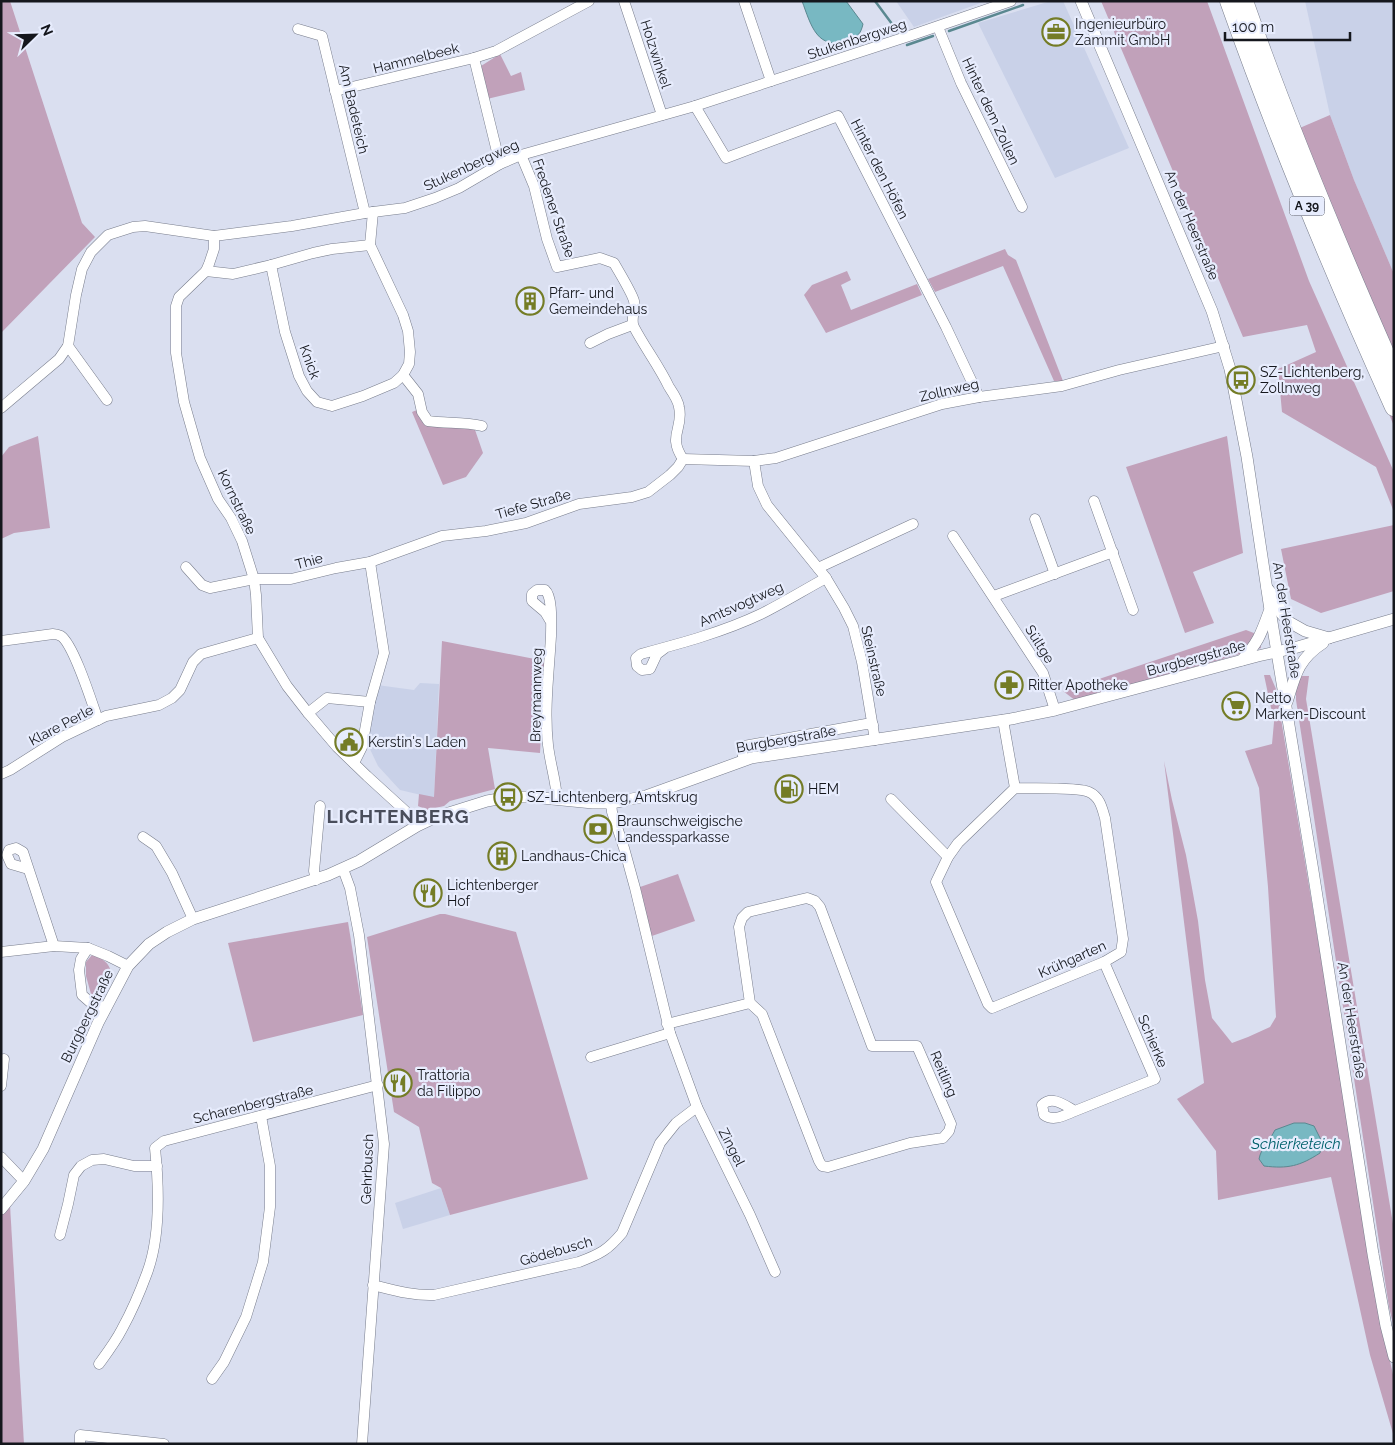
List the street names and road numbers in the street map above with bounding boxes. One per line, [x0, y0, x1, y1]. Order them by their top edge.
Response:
street label: Stukenbergweg [806, 15, 908, 63]
street label: Holzwinkel [637, 18, 675, 90]
street label: Hammelbeek [371, 39, 461, 76]
street label: Hinter dem Zollen [959, 55, 1023, 167]
street label: Am Badeteich [336, 63, 372, 155]
street label: Hinter den Höfen [848, 116, 912, 222]
street label: Stukenbergweg [421, 136, 521, 194]
street label: Fredener Straße [530, 156, 578, 260]
street label: An der Heerstraße [1162, 168, 1222, 282]
road number: A 39 [1290, 197, 1324, 216]
street label: Knick [296, 343, 324, 382]
street label: Zollnweg [918, 375, 980, 405]
street label: Kornstraße [214, 467, 260, 537]
street label: Tiefe Straße [494, 486, 572, 522]
street label: Thie [293, 550, 325, 572]
street label: An der Heerstraße [1270, 561, 1304, 679]
street label: Amtsvogtweg [696, 578, 786, 630]
street label: Sültge [1022, 622, 1058, 666]
street label: Steinstraße [858, 624, 890, 698]
street label: Burgbergstraße [1145, 637, 1247, 679]
street label: Breymannweg [527, 648, 545, 742]
street label: Klare Perle [26, 701, 96, 749]
street label: Burgbergstraße [735, 722, 837, 756]
street label: Krühgarten [1036, 937, 1108, 981]
street label: An der Heerstraße [1335, 961, 1369, 1079]
street label: Burgbergstraße [58, 967, 116, 1065]
street label: Schierke [1135, 1012, 1171, 1070]
street label: Reitling [927, 1049, 961, 1099]
street label: Scharenbergstraße [191, 1081, 315, 1127]
street label: Zingel [716, 1125, 748, 1169]
street label: Gehrbusch [358, 1133, 376, 1205]
street label: Gödebusch [518, 1233, 594, 1269]

